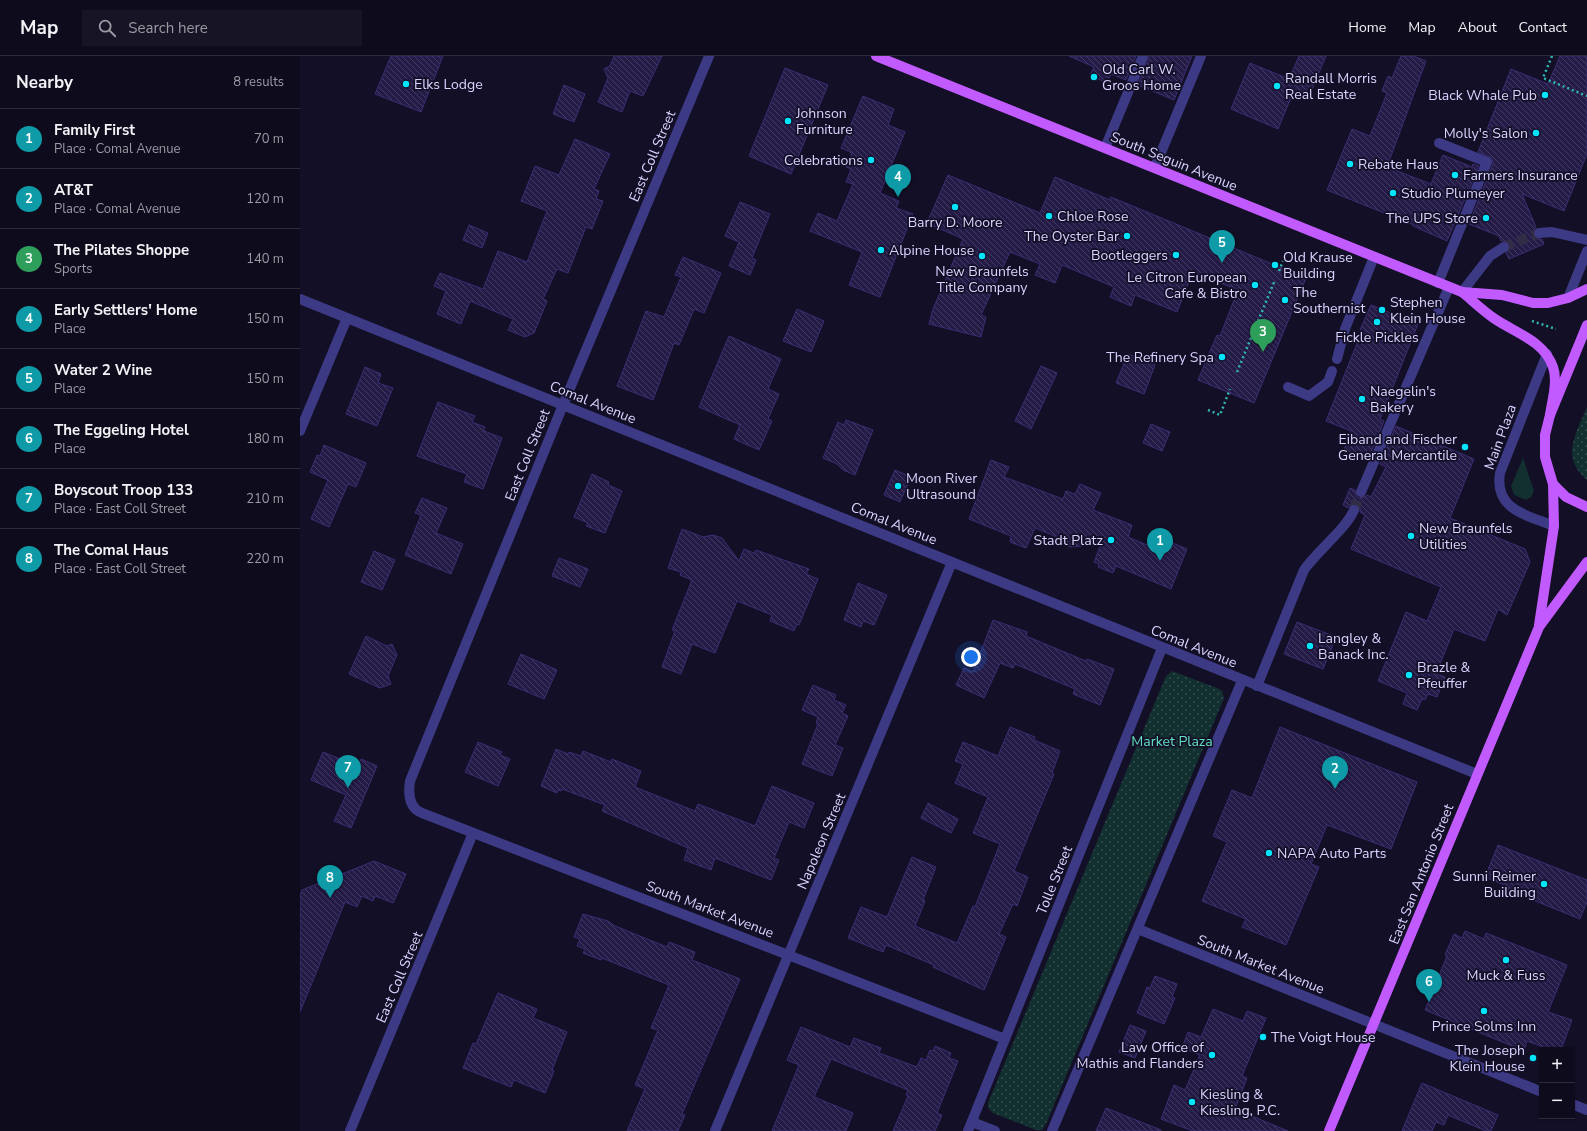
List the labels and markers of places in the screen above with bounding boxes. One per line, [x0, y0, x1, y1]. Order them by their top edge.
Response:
place label: Old Carl W. Groos Home [1102, 60, 1181, 95]
place label: Randall Morris Real Estate [1285, 69, 1377, 104]
marker: Old Carl W. Groos Home [1089, 72, 1099, 82]
place label: Elks Lodge [414, 75, 483, 94]
marker: Elks Lodge [401, 79, 411, 89]
marker: Randall Morris Real Estate [1272, 81, 1282, 91]
place label: Black Whale Pub [1428, 86, 1537, 105]
marker: Black Whale Pub [1540, 90, 1550, 100]
place label: Johnson Furniture [795, 104, 853, 139]
marker: Johnson Furniture [783, 116, 793, 126]
place label: Molly's Salon [1444, 124, 1528, 143]
marker: Molly's Salon [1531, 128, 1541, 138]
place label: Celebrations [784, 151, 863, 170]
marker: Celebrations [866, 155, 876, 165]
place label: Rebate Haus [1358, 155, 1439, 174]
marker: Rebate Haus [1345, 159, 1355, 169]
pin: 4 [885, 164, 911, 197]
place label: Farmers Insurance [1463, 166, 1578, 185]
marker: Farmers Insurance [1450, 170, 1460, 180]
place label: Studio Plumeyer [1401, 184, 1505, 203]
marker: Studio Plumeyer [1388, 188, 1398, 198]
marker: Barry D. Moore [950, 202, 960, 212]
place label: Chloe Rose [1057, 207, 1128, 226]
place label: The UPS Store [1386, 209, 1478, 228]
marker: Chloe Rose [1044, 211, 1054, 221]
place label: Barry D. Moore [908, 213, 1002, 232]
marker: The UPS Store [1481, 213, 1491, 223]
place label: The Oyster Bar [1024, 227, 1119, 246]
pin: 5 [1209, 230, 1235, 263]
marker: The Oyster Bar [1122, 231, 1132, 241]
place label: Alpine House [889, 241, 974, 260]
marker: Alpine House [876, 245, 886, 255]
place label: Bootleggers [1091, 246, 1168, 265]
place label: Old Krause Building [1283, 248, 1353, 283]
marker: Bootleggers [1171, 250, 1181, 260]
marker: New Braunfels Title Company [977, 251, 987, 261]
marker: Old Krause Building [1270, 260, 1280, 270]
place label: New Braunfels Title Company [935, 262, 1029, 297]
place label: Le Citron European Cafe & Bistro [1127, 268, 1247, 303]
marker: Le Citron European Cafe & Bistro [1250, 280, 1260, 290]
place label: The Southernist [1293, 283, 1365, 318]
place label: Stephen Klein House [1390, 293, 1466, 328]
marker: The Southernist [1280, 295, 1290, 305]
marker: Stephen Klein House [1377, 305, 1387, 315]
marker: Fickle Pickles [1372, 317, 1382, 327]
pin: 3 [1250, 319, 1276, 352]
place label: Fickle Pickles [1335, 328, 1419, 347]
place label: The Refinery Spa [1106, 348, 1214, 367]
marker: The Refinery Spa [1217, 352, 1227, 362]
place label: Naegelin's Bakery [1370, 382, 1436, 417]
marker: Naegelin's Bakery [1357, 394, 1367, 404]
place label: Eiband and Fischer General Mercantile [1338, 430, 1457, 465]
marker: Eiband and Fischer General Mercantile [1460, 442, 1470, 452]
place label: Moon River Ultrasound [906, 469, 977, 504]
marker: Moon River Ultrasound [893, 481, 903, 491]
place label: New Braunfels Utilities [1419, 519, 1513, 554]
pin: 1 [1147, 528, 1173, 561]
place label: Stadt Platz [1034, 531, 1104, 550]
marker: New Braunfels Utilities [1406, 531, 1416, 541]
marker: Stadt Platz [1106, 535, 1116, 545]
place label: Langley & Banack Inc. [1318, 629, 1389, 664]
marker: Langley & Banack Inc. [1305, 641, 1315, 651]
place label: Brazle & Pfeuffer [1417, 658, 1470, 693]
marker: Brazle & Pfeuffer [1404, 670, 1414, 680]
pin: 7 [335, 755, 361, 788]
pin: 2 [1322, 756, 1348, 789]
place label: NAPA Auto Parts [1277, 844, 1387, 863]
marker: NAPA Auto Parts [1264, 848, 1274, 858]
pin: 8 [317, 865, 343, 898]
place label: Sunni Reimer Building [1452, 867, 1536, 902]
marker: Sunni Reimer Building [1539, 879, 1549, 889]
marker: Muck & Fuss [1501, 955, 1511, 965]
place label: Muck & Fuss [1466, 966, 1546, 985]
pin: 6 [1416, 969, 1442, 1002]
marker: Prince Solms Inn [1479, 1006, 1489, 1016]
place label: Prince Solms Inn [1432, 1017, 1536, 1036]
place label: The Voigt House [1271, 1028, 1375, 1047]
marker: The Voigt House [1258, 1032, 1268, 1042]
place label: Law Office of Mathis and Flanders [1077, 1038, 1204, 1073]
place label: The Joseph Klein House [1449, 1041, 1525, 1076]
marker: Law Office of Mathis and Flanders [1207, 1050, 1217, 1060]
marker: The Joseph Klein House [1528, 1053, 1538, 1063]
place label: Kiesling & Kiesling, P.C. [1200, 1085, 1280, 1120]
marker: Kiesling & Kiesling, P.C. [1187, 1097, 1197, 1107]

